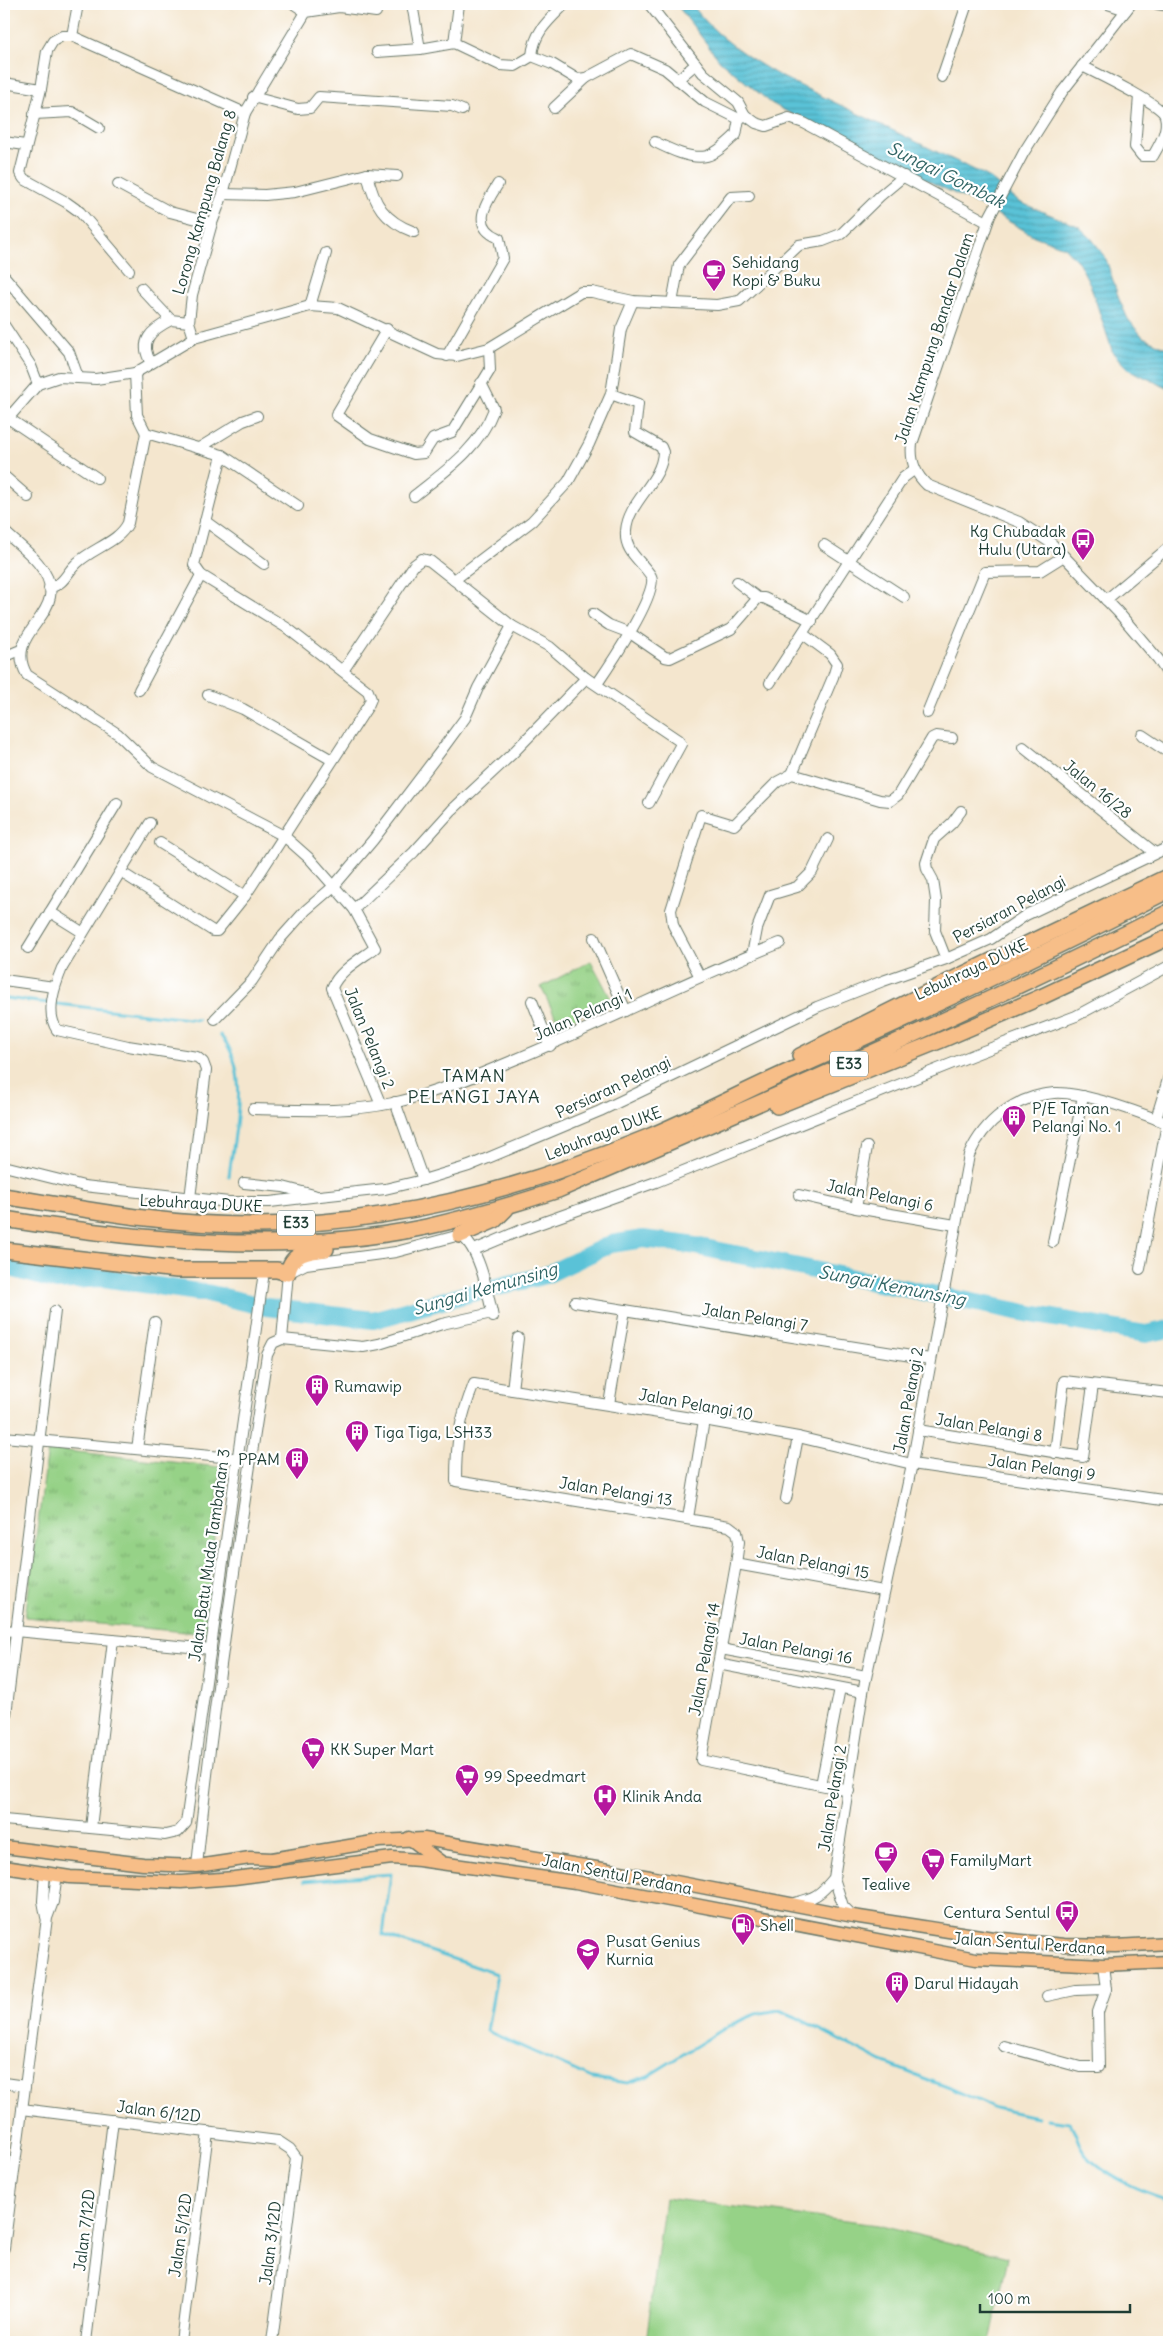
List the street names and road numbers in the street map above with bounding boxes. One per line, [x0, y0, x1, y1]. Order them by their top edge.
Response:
street label: Lorong Kampung Balang 8 [168, 107, 240, 297]
street label: Jalan Kampung Bandar Dalam [890, 230, 978, 446]
street label: Jalan 16/28 [1060, 755, 1136, 823]
street label: Persiaran Pelangi [949, 871, 1069, 947]
street label: Lebuhraya DUKE [911, 934, 1031, 1004]
street label: Jalan Pelangi 1 [531, 983, 635, 1045]
street label: Jalan Pelangi 2 [341, 984, 400, 1092]
street label: Persiaran Pelangi [552, 1052, 674, 1122]
road number: E33 [830, 1052, 868, 1076]
street label: Lebuhraya DUKE [542, 1102, 664, 1164]
street label: Jalan Pelangi 6 [825, 1175, 935, 1215]
street label: Lebuhraya DUKE [139, 1190, 263, 1216]
road number: E33 [277, 1210, 315, 1236]
street label: Jalan Pelangi 7 [701, 1299, 809, 1335]
street label: Jalan Pelangi 2 [889, 1345, 927, 1455]
street label: Jalan Pelangi 10 [637, 1384, 755, 1424]
street label: Jalan Pelangi 8 [934, 1409, 1044, 1445]
street label: Jalan Batu Muda Tambahan 3 [184, 1447, 234, 1663]
street label: Jalan Pelangi 9 [987, 1450, 1097, 1484]
street label: Jalan Pelangi 13 [558, 1472, 674, 1510]
street label: Jalan Pelangi 15 [755, 1541, 871, 1583]
street label: Jalan Pelangi 14 [684, 1601, 724, 1717]
street label: Jalan Pelangi 16 [738, 1628, 854, 1668]
street label: Jalan Pelangi 2 [814, 1743, 850, 1853]
street label: Jalan Sentul Perdana [540, 1850, 694, 1898]
street label: Jalan Sentul Perdana [952, 1928, 1106, 1958]
street label: Jalan 6/12D [116, 2096, 202, 2126]
street label: Jalan 7/12D [69, 2188, 99, 2272]
street label: Jalan 5/12D [164, 2192, 196, 2278]
street label: Jalan 3/12D [255, 2200, 285, 2286]

